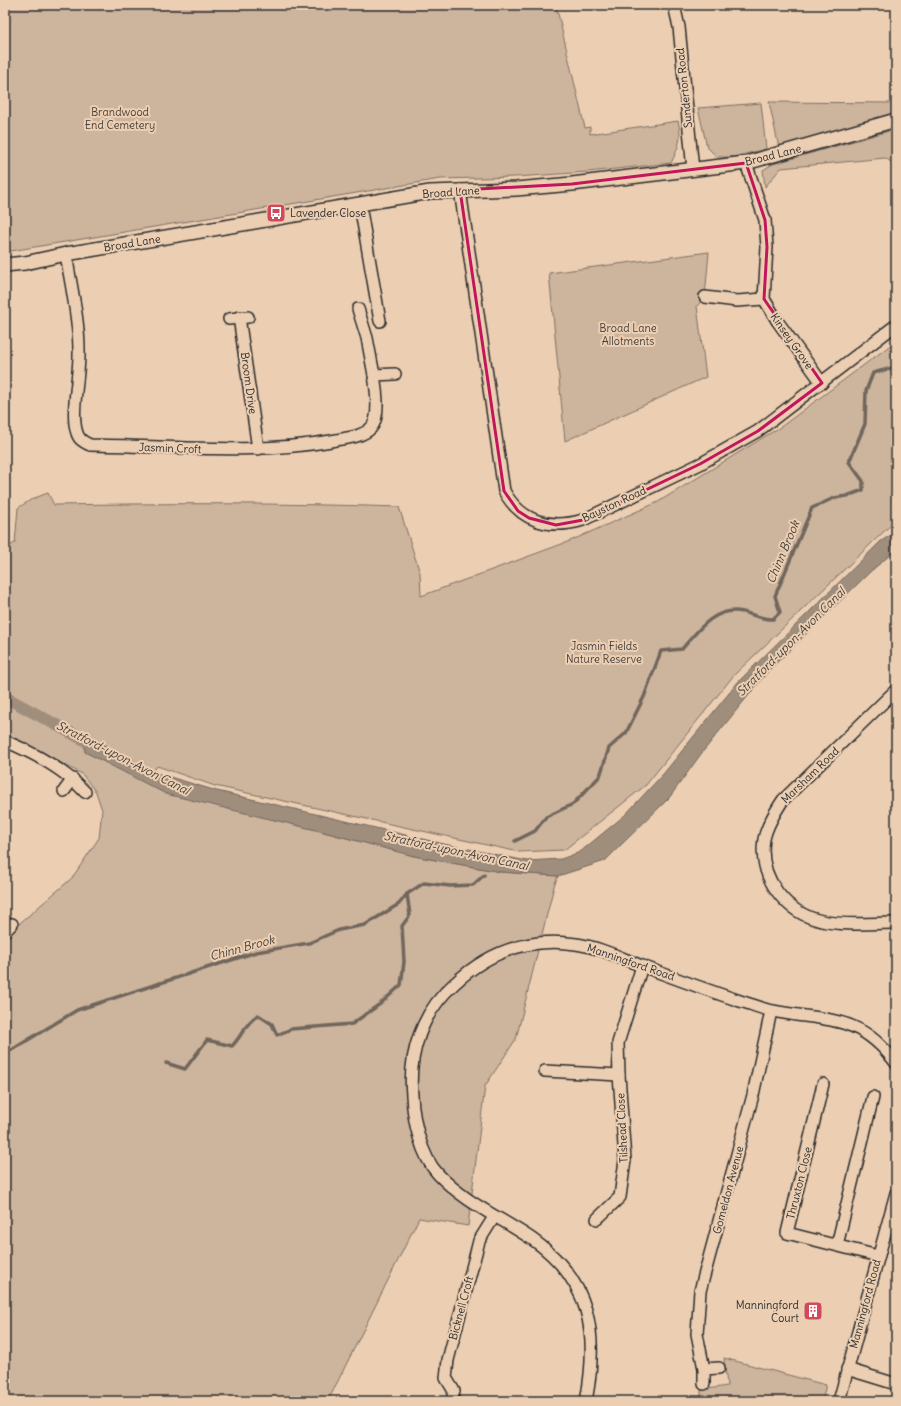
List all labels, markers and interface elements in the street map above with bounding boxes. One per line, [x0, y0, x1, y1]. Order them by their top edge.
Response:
street label: Sunderton Road [673, 47, 695, 129]
park label: Brandwood End Cemetery [85, 105, 155, 132]
street label: Broad Lane [743, 141, 803, 169]
street label: Broad Lane [422, 183, 480, 201]
bus stop icon: Lavender Close [265, 202, 287, 224]
place label: Lavender Close [290, 206, 366, 220]
street label: Broad Lane [102, 232, 162, 254]
street label: Kinsey Grove [768, 310, 816, 372]
park label: Broad Lane Allotments [599, 321, 657, 348]
street label: Broom Drive [238, 351, 260, 415]
street label: Jasmin Croft [138, 440, 202, 456]
street label: Bayston Road [580, 483, 649, 525]
water label: Chinn Brook [763, 517, 803, 585]
water label: Stratford-upon-Avon Canal [733, 583, 850, 699]
park label: Jasmin Fields Nature Reserve [566, 639, 642, 666]
water label: Stratford-upon-Avon Canal [54, 717, 194, 799]
street label: Marsham Road [778, 743, 842, 806]
water label: Stratford-upon-Avon Canal [383, 828, 532, 874]
water label: Chinn Brook [208, 931, 277, 963]
street label: Manningford Road [585, 940, 677, 984]
street label: Tilshead Close [613, 1093, 631, 1163]
street label: Gomeldon Avenue [710, 1144, 747, 1236]
street label: Thruxton Close [783, 1145, 815, 1221]
street label: Manningford Road [846, 1257, 884, 1350]
street label: Bicknell Croft [446, 1274, 476, 1342]
place label: Manningford Court [736, 1298, 800, 1325]
building icon: Manningford Court [802, 1300, 824, 1322]

